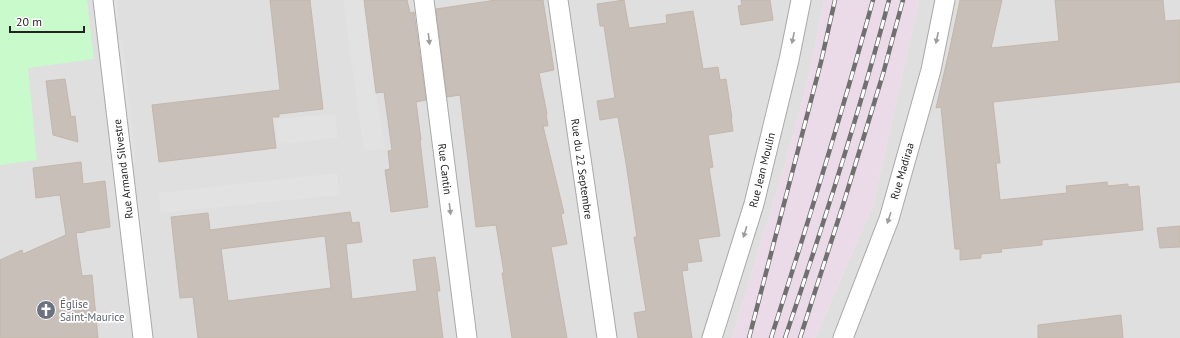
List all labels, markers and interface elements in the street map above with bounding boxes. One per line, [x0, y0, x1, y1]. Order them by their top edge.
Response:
scale bar [10, 8, 84, 34]
text: 20 m [16, 14, 42, 29]
one-way arrow [790, 32, 796, 44]
one-way arrow [934, 32, 940, 44]
one-way arrow [425, 33, 432, 45]
street label: Rue Armand Silvestre [110, 118, 136, 220]
street label: Rue du 22 Septembre [568, 118, 596, 221]
street label: Rue Jean Moulin [746, 131, 778, 209]
street label: Rue Madiraa [887, 141, 917, 201]
street label: Rue Cantin [435, 143, 455, 195]
one-way arrow [447, 203, 453, 215]
one-way arrow [886, 212, 892, 224]
one-way arrow [742, 227, 748, 239]
place label: Église Saint-Maurice [60, 297, 125, 324]
church icon: Église Saint-Maurice [35, 299, 57, 321]

